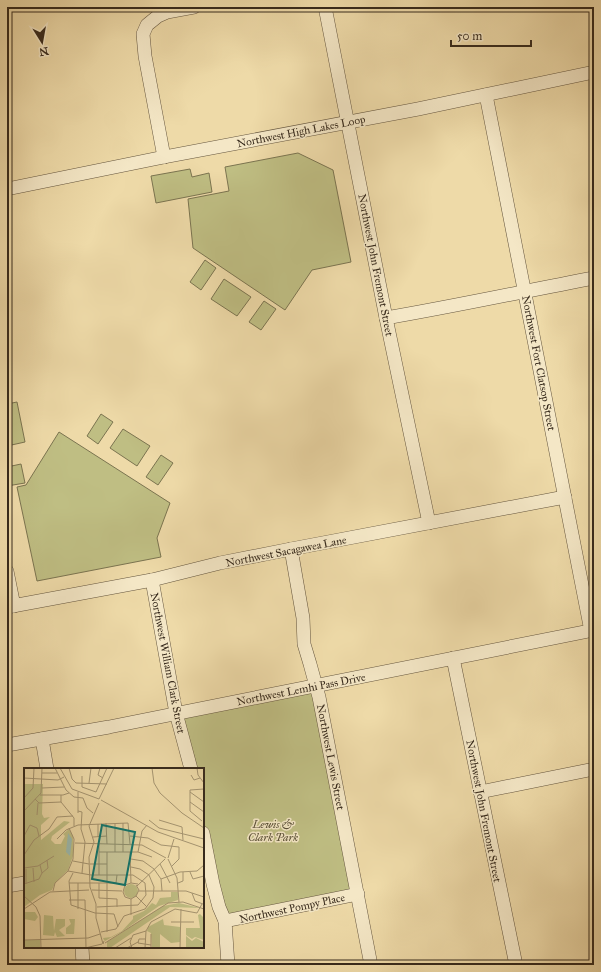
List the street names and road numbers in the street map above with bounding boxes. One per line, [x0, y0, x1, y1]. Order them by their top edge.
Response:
street label: Northwest High Lakes Loop [236, 113, 367, 150]
street label: Northwest John Fremont Street [354, 193, 396, 338]
street label: Northwest Fort Clatsop Street [519, 294, 558, 432]
street label: Northwest Sacagawea Lane [225, 533, 348, 570]
street label: Northwest William Clark Street [147, 591, 188, 735]
street label: Northwest Lemhi Pass Drive [236, 671, 367, 708]
street label: Northwest Lewis Street [314, 703, 347, 811]
street label: Northwest John Fremont Street [462, 739, 504, 884]
street label: Northwest Pompy Place [238, 891, 347, 926]

